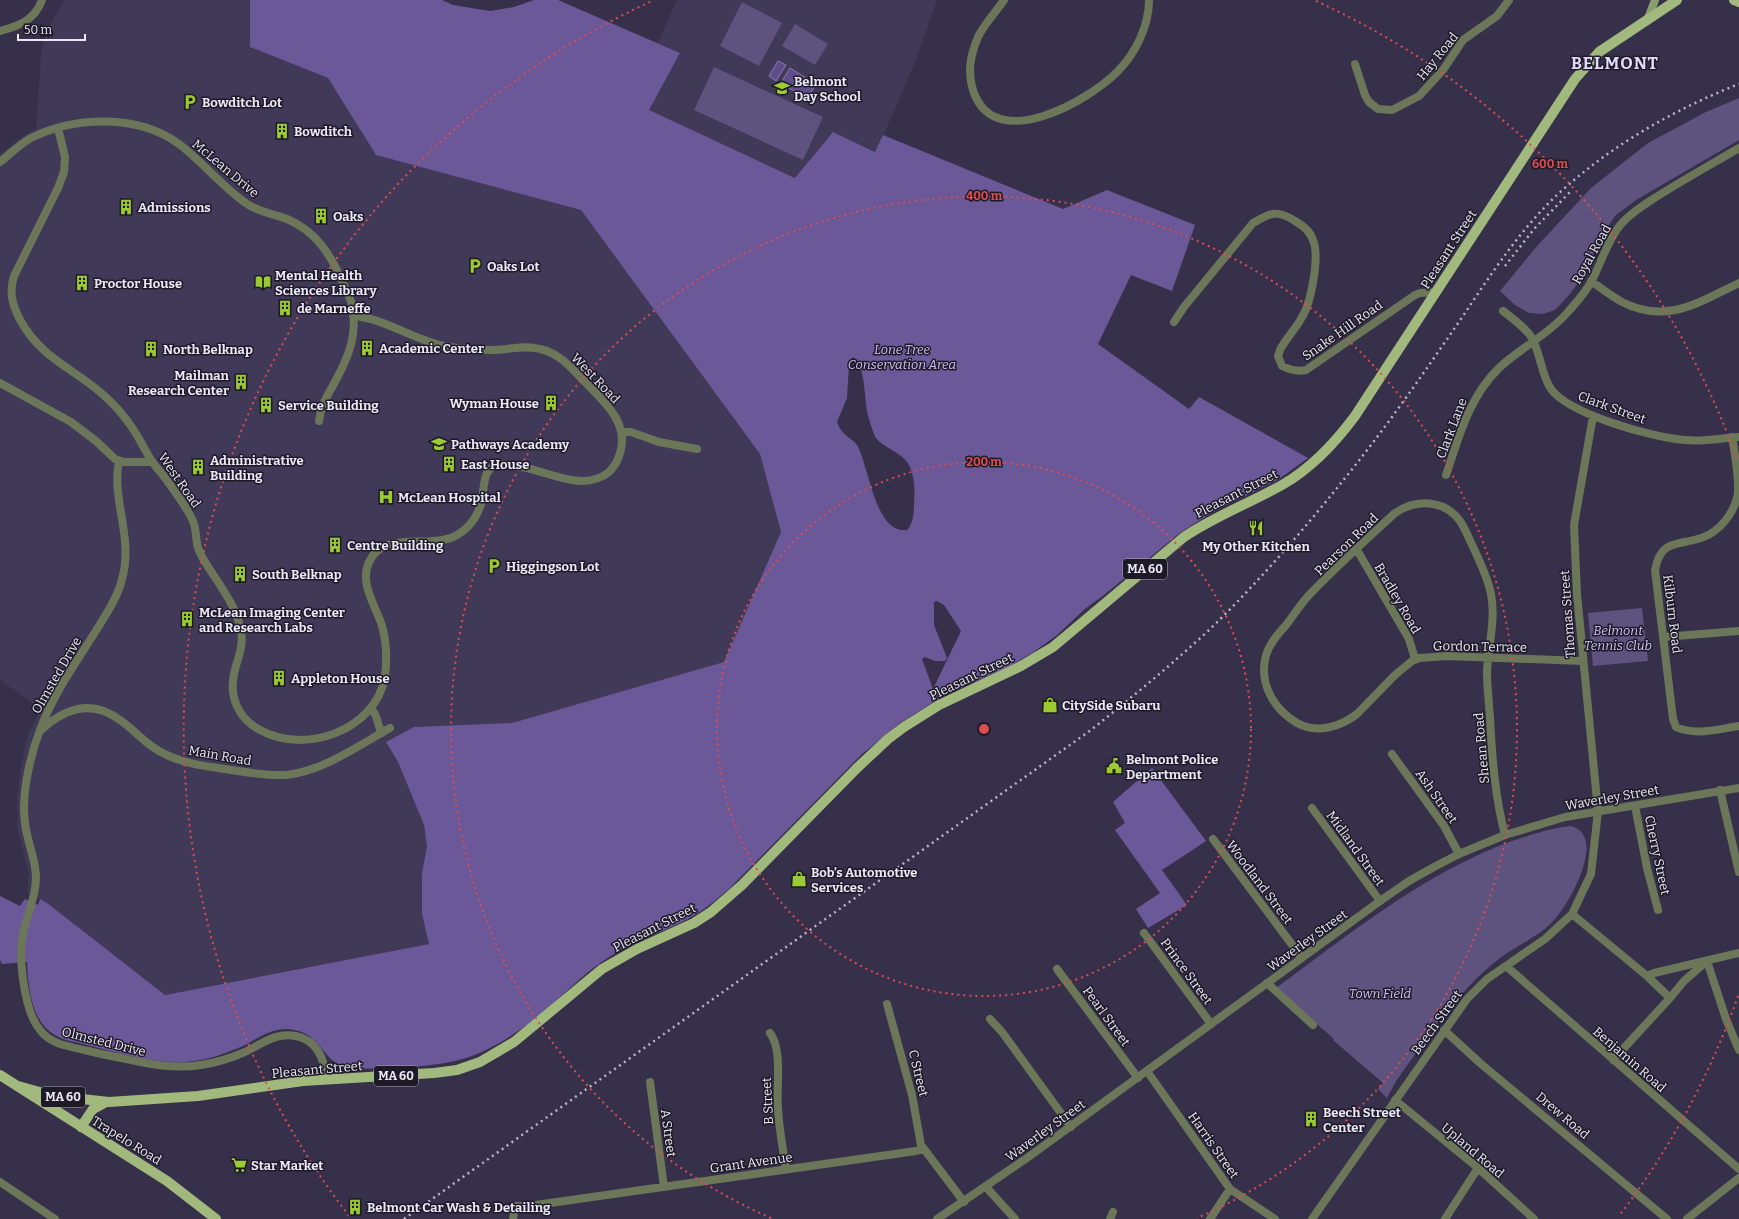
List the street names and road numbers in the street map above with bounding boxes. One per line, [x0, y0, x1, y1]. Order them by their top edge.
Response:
street label: Hay Road [1414, 29, 1461, 83]
street label: McLean Drive [189, 136, 262, 201]
street label: Pleasant Street [1417, 207, 1480, 292]
street label: Royal Road [1569, 221, 1614, 287]
street label: Snake Hill Road [1299, 297, 1385, 364]
street label: West Road [568, 350, 623, 407]
street label: Clark Street [1576, 388, 1648, 427]
street label: Clark Lane [1433, 396, 1470, 461]
street label: West Road [155, 450, 204, 511]
street label: Pleasant Street [1192, 466, 1280, 521]
street label: Pearson Road [1311, 510, 1381, 578]
road number: MA 60 [1123, 559, 1167, 579]
street label: Bradley Road [1371, 560, 1424, 636]
street label: Thomas Street [1557, 569, 1578, 658]
street label: Kilburn Road [1660, 574, 1685, 655]
street label: Olmsted Drive [28, 634, 84, 716]
street label: Gordon Terrace [1433, 638, 1527, 655]
street label: Pleasant Street [927, 650, 1016, 703]
street label: Shean Road [1471, 711, 1492, 784]
street label: Main Road [187, 743, 253, 768]
street label: Ash Street [1412, 766, 1461, 826]
street label: Waverley Street [1564, 782, 1660, 813]
street label: Midland Street [1323, 808, 1388, 889]
street label: Cherry Street [1642, 814, 1673, 896]
street label: Woodland Street [1223, 837, 1296, 927]
street label: Pleasant Street [610, 900, 698, 955]
street label: Waverley Street [1264, 906, 1350, 974]
street label: Prince Street [1158, 935, 1216, 1008]
street label: Pearl Street [1080, 983, 1133, 1049]
street label: Beech Street [1408, 987, 1465, 1058]
street label: Olmsted Drive [60, 1024, 147, 1059]
street label: Benjamin Road [1590, 1024, 1669, 1095]
street label: C Street [905, 1048, 932, 1098]
street label: Pleasant Street [271, 1058, 363, 1081]
road number: MA 60 [374, 1066, 418, 1086]
street label: B Street [759, 1076, 776, 1125]
road number: MA 60 [41, 1087, 85, 1107]
street label: Drew Road [1533, 1089, 1593, 1142]
street label: Waverley Street [1002, 1096, 1088, 1164]
street label: A Street [658, 1108, 679, 1158]
street label: Harris Street [1185, 1109, 1242, 1182]
street label: Trapelo Road [89, 1113, 164, 1168]
street label: Upland Road [1438, 1120, 1507, 1181]
street label: Grant Avenue [709, 1149, 793, 1176]

